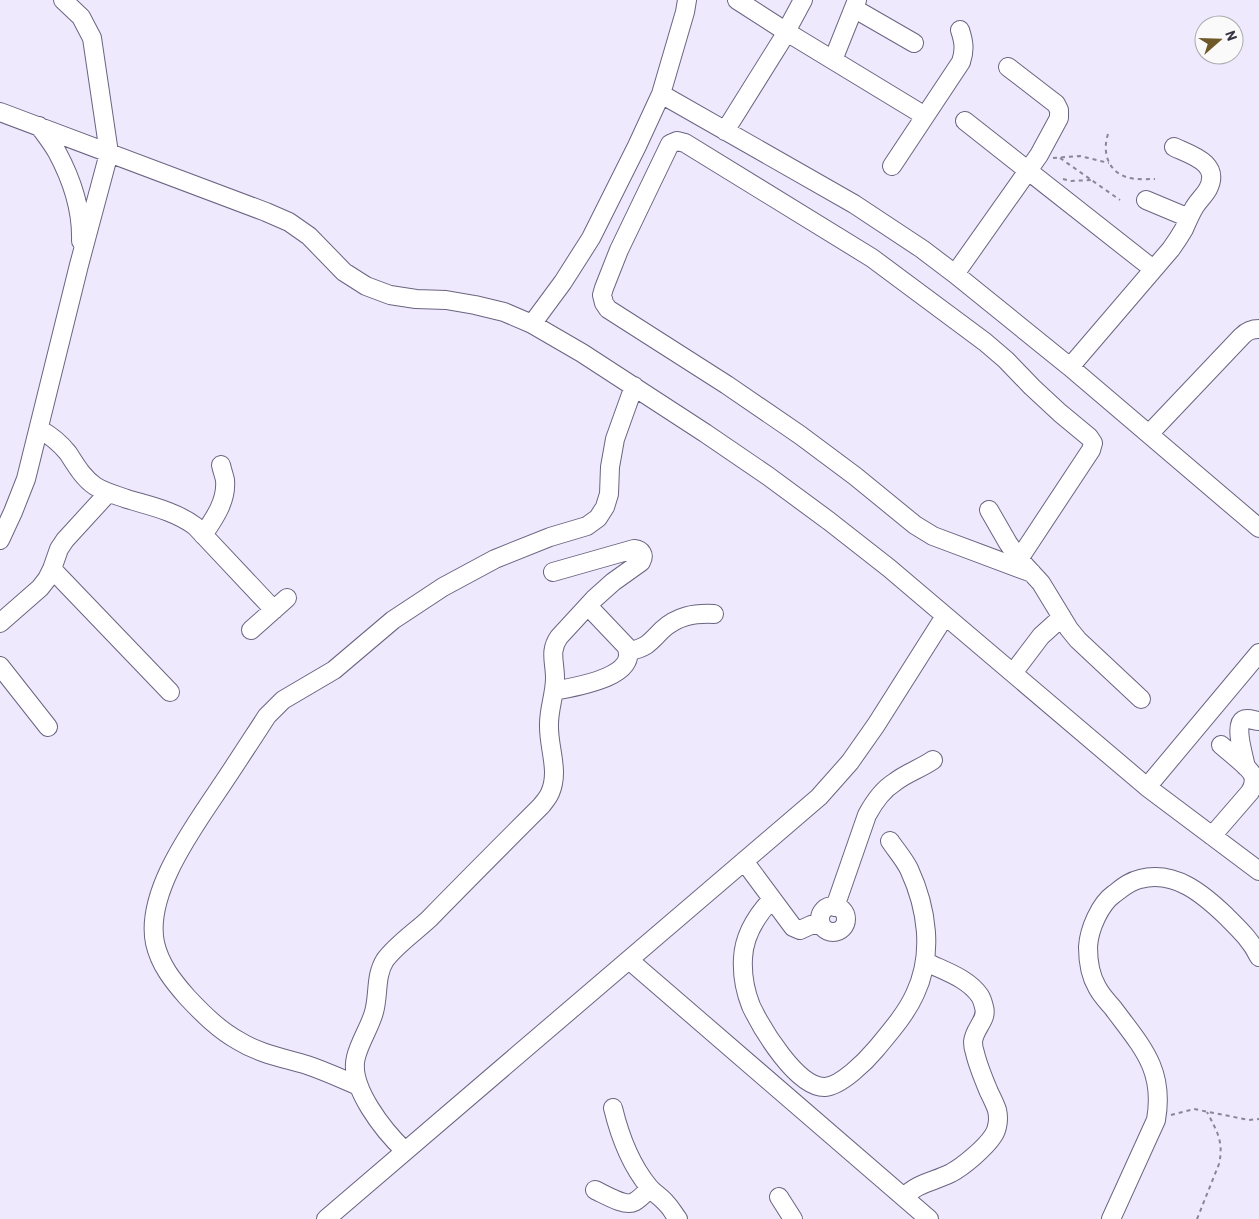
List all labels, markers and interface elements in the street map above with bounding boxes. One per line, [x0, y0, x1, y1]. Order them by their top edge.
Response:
north arrow [1194, 15, 1244, 65]
text: N [1222, 28, 1241, 43]

